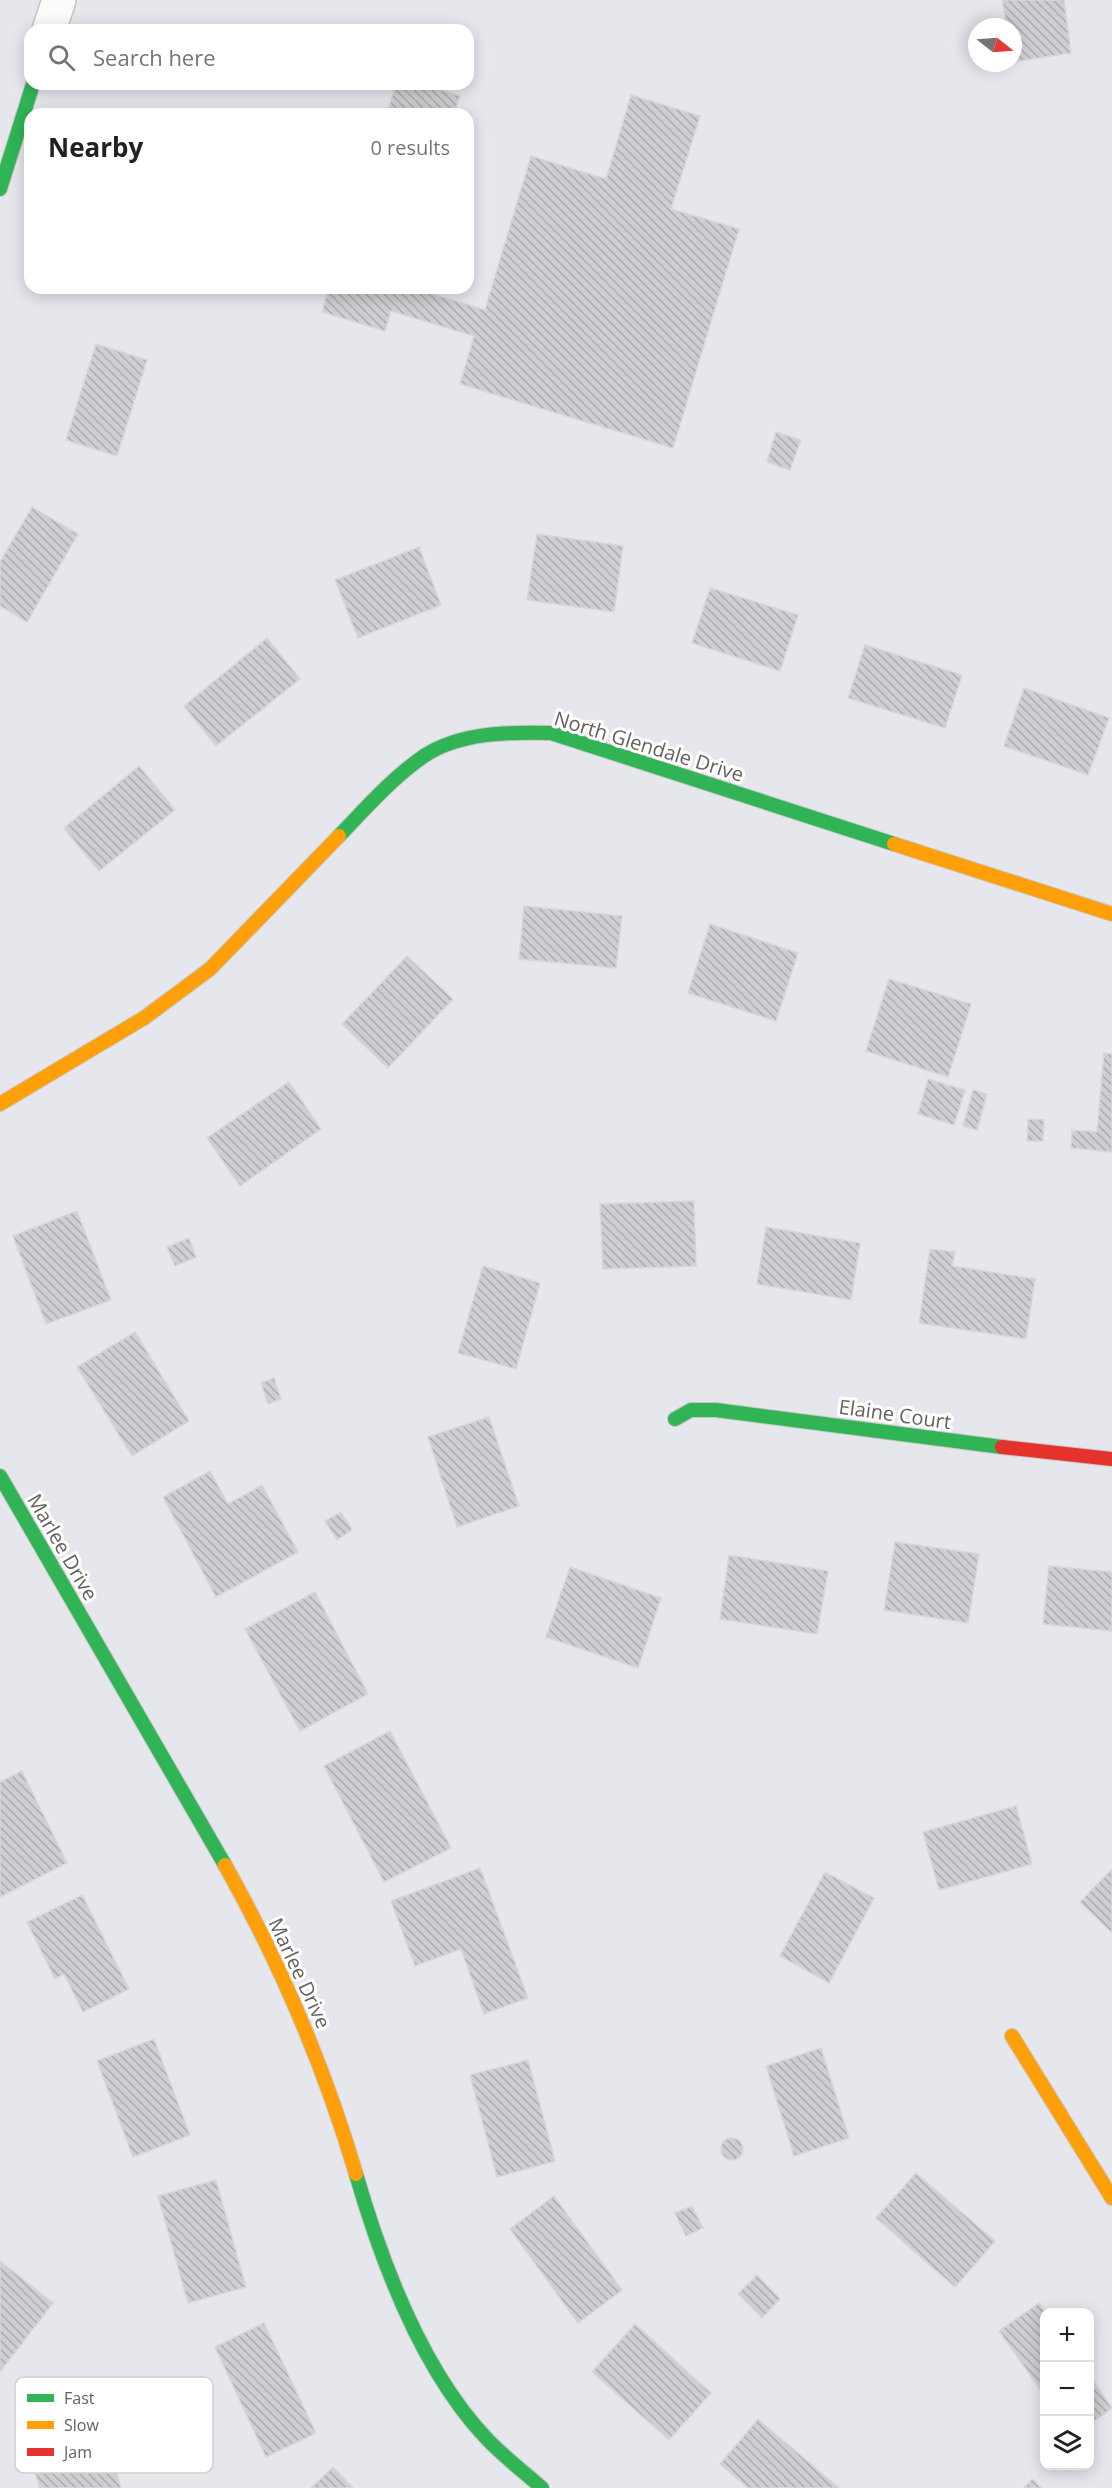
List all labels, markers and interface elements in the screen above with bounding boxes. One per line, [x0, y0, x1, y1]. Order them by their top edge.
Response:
north arrow [968, 18, 1022, 72]
search box [24, 24, 474, 90]
icon: search [45, 41, 78, 74]
text: Search here [93, 42, 216, 72]
text: Nearby [48, 129, 143, 165]
text: 0 results [370, 134, 450, 161]
street label: North Glendale Drive [551, 704, 747, 788]
street label: Elaine Court [837, 1393, 953, 1435]
street label: Marlee Drive [22, 1489, 104, 1605]
street label: Marlee Drive [263, 1913, 337, 2033]
map controls [1040, 2308, 1094, 2470]
button: + [1040, 2308, 1094, 2362]
button: − [1040, 2362, 1094, 2416]
legend [15, 2377, 213, 2473]
text: Fast [64, 2387, 95, 2409]
text: Slow [64, 2414, 99, 2436]
button: layers [1040, 2416, 1094, 2470]
text: Jam [62, 2441, 92, 2463]

